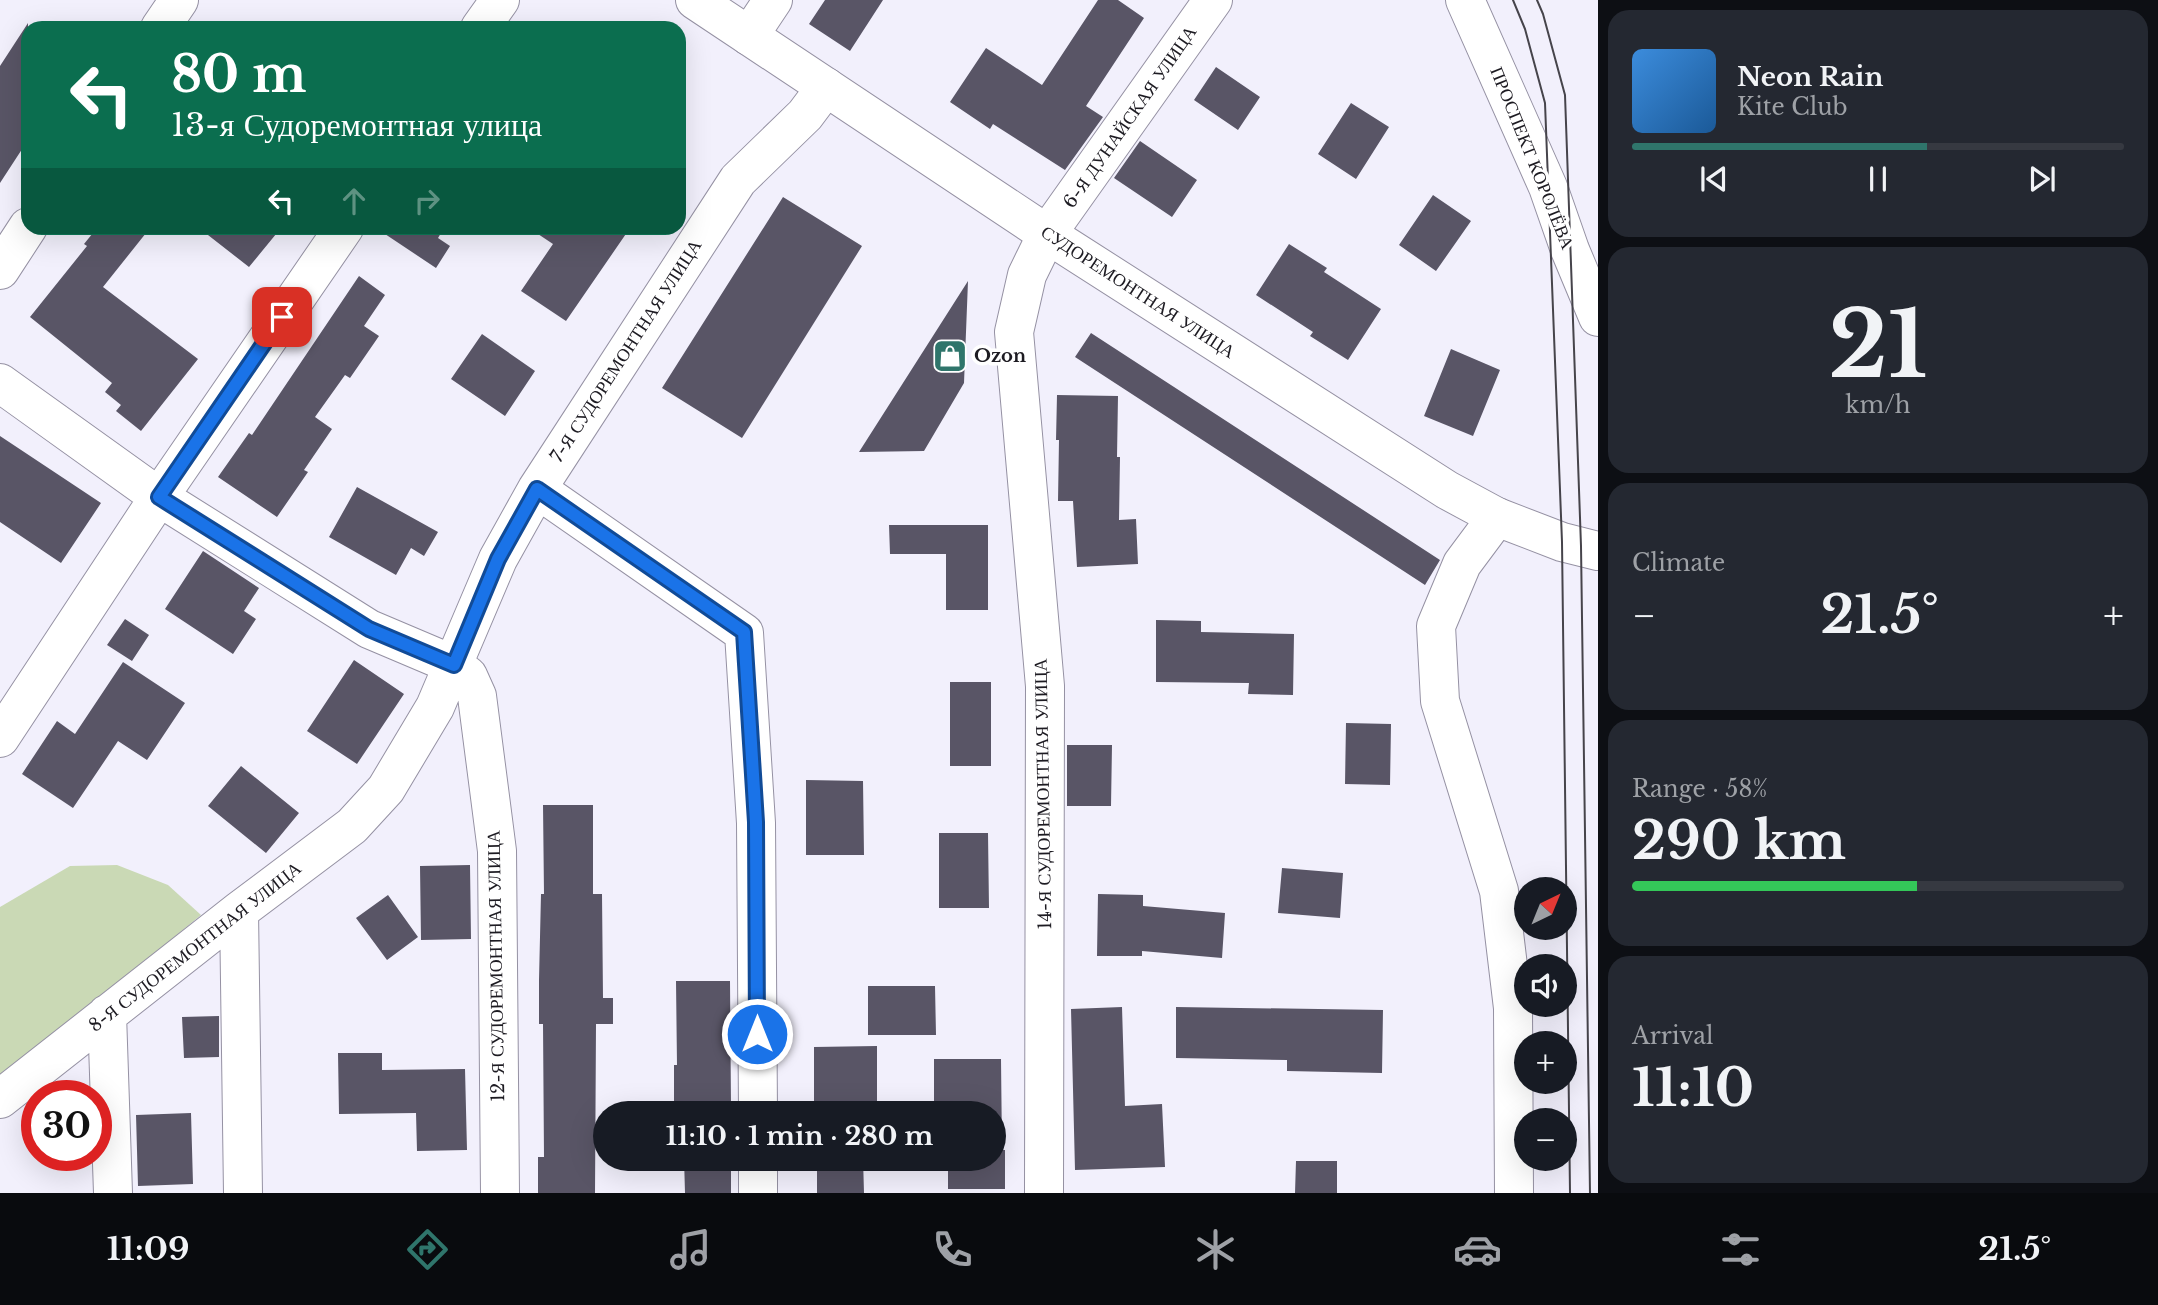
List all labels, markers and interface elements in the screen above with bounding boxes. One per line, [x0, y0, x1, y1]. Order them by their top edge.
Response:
street label: 6-Я ДУНАЙСКАЯ УЛИЦА [1059, 22, 1201, 212]
text: 80 m [171, 44, 306, 105]
icon: left [56, 49, 147, 140]
text: Neon Rain [1737, 61, 1883, 93]
street label: ПРОСПЕКТ КОРОЛЁВА [1485, 64, 1579, 252]
text: Kite Club [1737, 93, 1848, 121]
text: 13-я Судоремонтная улица [171, 105, 542, 145]
icon: previous [1695, 160, 1733, 198]
icon: pause [1859, 160, 1897, 198]
icon: next [2023, 160, 2061, 198]
icon: left [262, 182, 300, 220]
icon: ahead [335, 182, 373, 220]
icon: right [408, 182, 446, 220]
street label: СУДОРЕМОНТНАЯ УЛИЦА [1037, 221, 1239, 363]
street label: 7-Я СУДОРЕМОНТНАЯ УЛИЦА [546, 235, 706, 467]
pin [252, 287, 312, 347]
text: 21 [1829, 289, 1927, 402]
icon: arrive [263, 298, 301, 336]
shop icon: Ozon [931, 337, 969, 375]
place label: Ozon [974, 345, 1026, 367]
text: km/h [1845, 391, 1911, 419]
text: Climate [1632, 549, 1725, 577]
text: 21.5° [1820, 583, 1939, 647]
text: − [1632, 592, 1656, 639]
text: + [2103, 592, 2124, 639]
street label: 14-Я СУДОРЕМОНТНАЯ УЛИЦА [1030, 658, 1056, 930]
text: Range · 58% [1632, 775, 1768, 803]
text: 290 km [1632, 809, 1846, 873]
street label: 12-Я СУДОРЕМОНТНАЯ УЛИЦА [483, 830, 509, 1102]
street label: 8-Я СУДОРЕМОНТНАЯ УЛИЦА [84, 857, 306, 1037]
north arrow [1514, 877, 1577, 940]
map controls [1514, 877, 1577, 1171]
button: sound [1514, 954, 1577, 1017]
position arrow [720, 997, 794, 1071]
text: Arrival [1632, 1022, 1713, 1050]
button: + [1514, 1031, 1577, 1094]
text: 11:10 [1632, 1056, 1754, 1120]
speed limit sign: 30 [21, 1080, 112, 1171]
button: − [1514, 1108, 1577, 1171]
text: 11:10 · 1 min · 280 m [666, 1120, 933, 1152]
icon: directions [403, 1225, 452, 1274]
icon: music [666, 1225, 715, 1274]
icon: phone [928, 1225, 977, 1274]
icon: climate [1191, 1225, 1240, 1274]
icon: car [1453, 1225, 1502, 1274]
icon: filters [1716, 1225, 1765, 1274]
text: 11:09 [107, 1229, 190, 1269]
text: 21.5° [1978, 1229, 2051, 1269]

